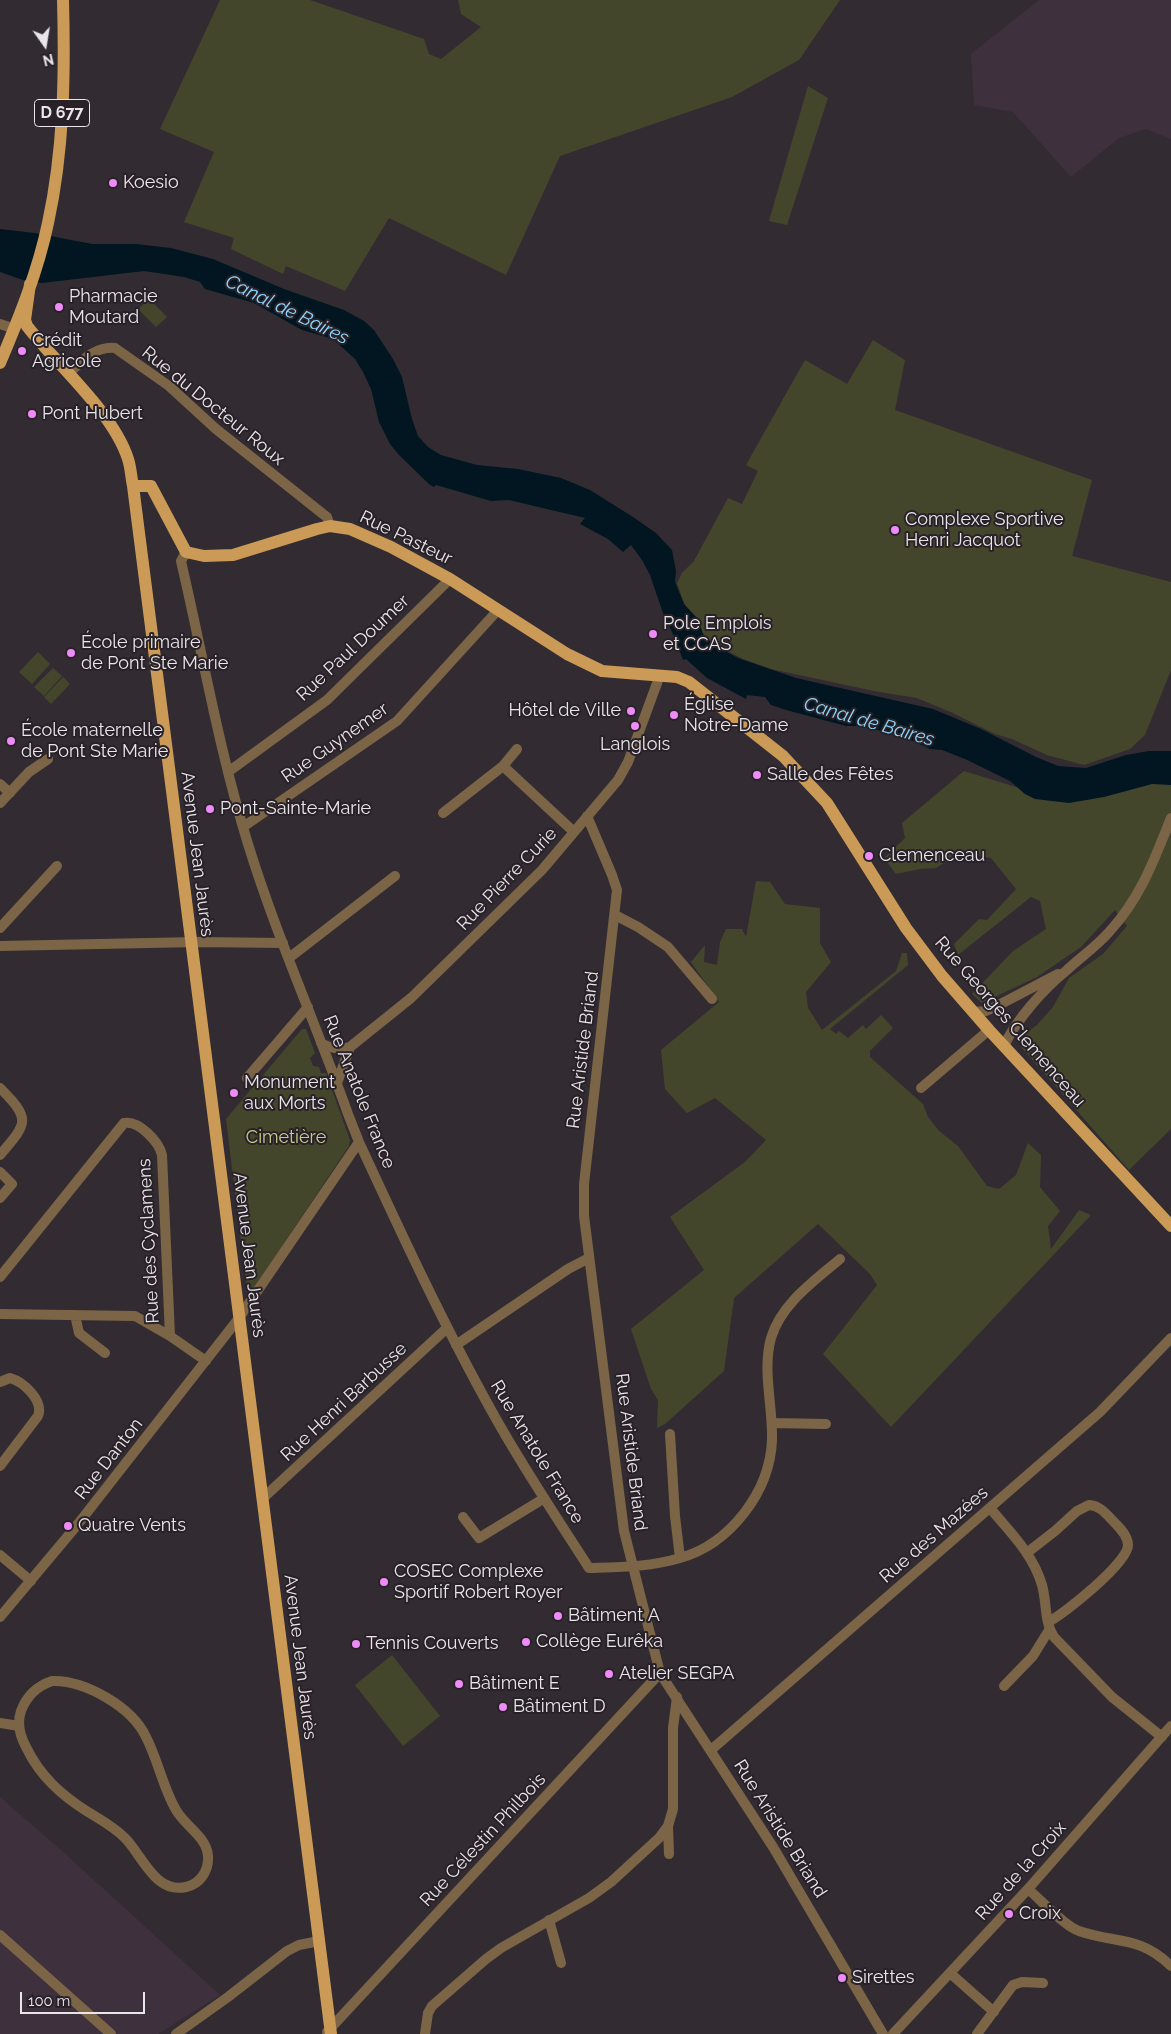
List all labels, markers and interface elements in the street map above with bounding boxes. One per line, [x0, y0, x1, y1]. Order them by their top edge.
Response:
north arrow [20, 20, 70, 70]
text: N [41, 51, 55, 69]
road number: D 677 [34, 100, 90, 126]
place label: Koesio [123, 172, 179, 194]
marker: Koesio [107, 177, 119, 189]
water label: Canal de Baires [221, 270, 353, 350]
place label: Pharmacie Moutard [69, 286, 158, 328]
marker: Pharmacie Moutard [53, 301, 65, 313]
place label: Crédit Agricole [32, 330, 101, 372]
street label: Rue du Docteur Roux [137, 342, 289, 470]
marker: Crédit Agricole [16, 345, 28, 357]
place label: Pont Hubert [42, 403, 143, 425]
marker: Pont Hubert [26, 408, 38, 420]
street label: Rue Pasteur [356, 506, 456, 570]
place label: Complexe Sportive Henri Jacquot [905, 509, 1063, 552]
marker: Complexe Sportive Henri Jacquot [889, 524, 901, 536]
street label: Rue Paul Doumer [292, 590, 414, 706]
place label: Pole Emplois et CCAS [663, 613, 772, 656]
marker: Pole Emplois et CCAS [647, 628, 659, 640]
place label: École primaire de Pont Ste Marie [81, 632, 228, 674]
marker: École primaire de Pont Ste Marie [65, 647, 77, 659]
water label: Canal de Baires [801, 692, 937, 752]
place label: Église Notre-Dame [684, 694, 788, 736]
street label: Rue Guynemer [277, 698, 393, 788]
place label: Hôtel de Ville [509, 700, 621, 722]
marker: Hôtel de Ville [625, 705, 637, 717]
marker: Église Notre-Dame [668, 709, 680, 721]
place label: École maternelle de Pont Ste Marie [21, 720, 168, 762]
marker: Langlois [629, 720, 641, 732]
place label: Langlois [600, 734, 670, 756]
marker: École maternelle de Pont Ste Marie [5, 735, 17, 747]
place label: Salle des Fêtes [767, 764, 893, 786]
marker: Salle des Fêtes [751, 769, 763, 781]
street label: Avenue Jean Jaurès [176, 770, 218, 938]
place label: Pont-Sainte-Marie [220, 798, 371, 820]
marker: Pont-Sainte-Marie [204, 803, 216, 815]
street label: Rue Pierre Curie [453, 823, 561, 935]
place label: Clemenceau [879, 845, 985, 867]
marker: Clemenceau [863, 850, 875, 862]
street label: Rue Georges Clemenceau [930, 932, 1090, 1112]
street label: Rue Aristide Briand [563, 970, 603, 1130]
street label: Rue Anatole France [318, 1012, 400, 1172]
place label: Monument aux Morts [244, 1072, 335, 1114]
marker: Monument aux Morts [228, 1087, 240, 1099]
park label: Cimetière [246, 1127, 326, 1149]
street label: Rue des Cyclamens [134, 1158, 164, 1324]
street label: Avenue Jean Jaurès [228, 1171, 270, 1339]
street label: Rue Henri Barbusse [277, 1338, 411, 1466]
street label: Rue Aristide Briand [611, 1372, 651, 1532]
street label: Rue Anatole France [486, 1376, 588, 1528]
street label: Rue Danton [70, 1414, 148, 1504]
street label: Rue des Mazées [875, 1482, 993, 1588]
place label: Quatre Vents [78, 1515, 186, 1537]
marker: Quatre Vents [62, 1520, 74, 1532]
place label: COSEC Complexe Sportif Robert Royer [394, 1561, 562, 1604]
street label: Avenue Jean Jaurès [279, 1573, 321, 1741]
marker: COSEC Complexe Sportif Robert Royer [378, 1576, 390, 1588]
place label: Bâtiment A [568, 1605, 660, 1627]
marker: Bâtiment A [552, 1610, 564, 1622]
place label: Collège Eurêka [536, 1631, 663, 1653]
place label: Tennis Couverts [366, 1633, 498, 1655]
marker: Collège Eurêka [520, 1636, 532, 1648]
marker: Tennis Couverts [350, 1638, 362, 1650]
place label: Atelier SEGPA [619, 1663, 735, 1685]
marker: Atelier SEGPA [603, 1668, 615, 1680]
place label: Bâtiment E [469, 1673, 560, 1695]
marker: Bâtiment E [453, 1678, 465, 1690]
place label: Bâtiment D [513, 1696, 606, 1718]
marker: Bâtiment D [497, 1701, 509, 1713]
street label: Rue Aristide Briand [729, 1756, 831, 1902]
street label: Rue Célestin Philbois [416, 1769, 550, 1911]
street label: Rue de la Croix [971, 1817, 1071, 1925]
place label: Croix [1019, 1903, 1061, 1925]
marker: Croix [1003, 1908, 1015, 1920]
place label: Sirettes [852, 1967, 915, 1989]
marker: Sirettes [836, 1972, 848, 1984]
scale bar [22, 1982, 148, 2014]
text: 100 m [28, 1992, 70, 2010]

